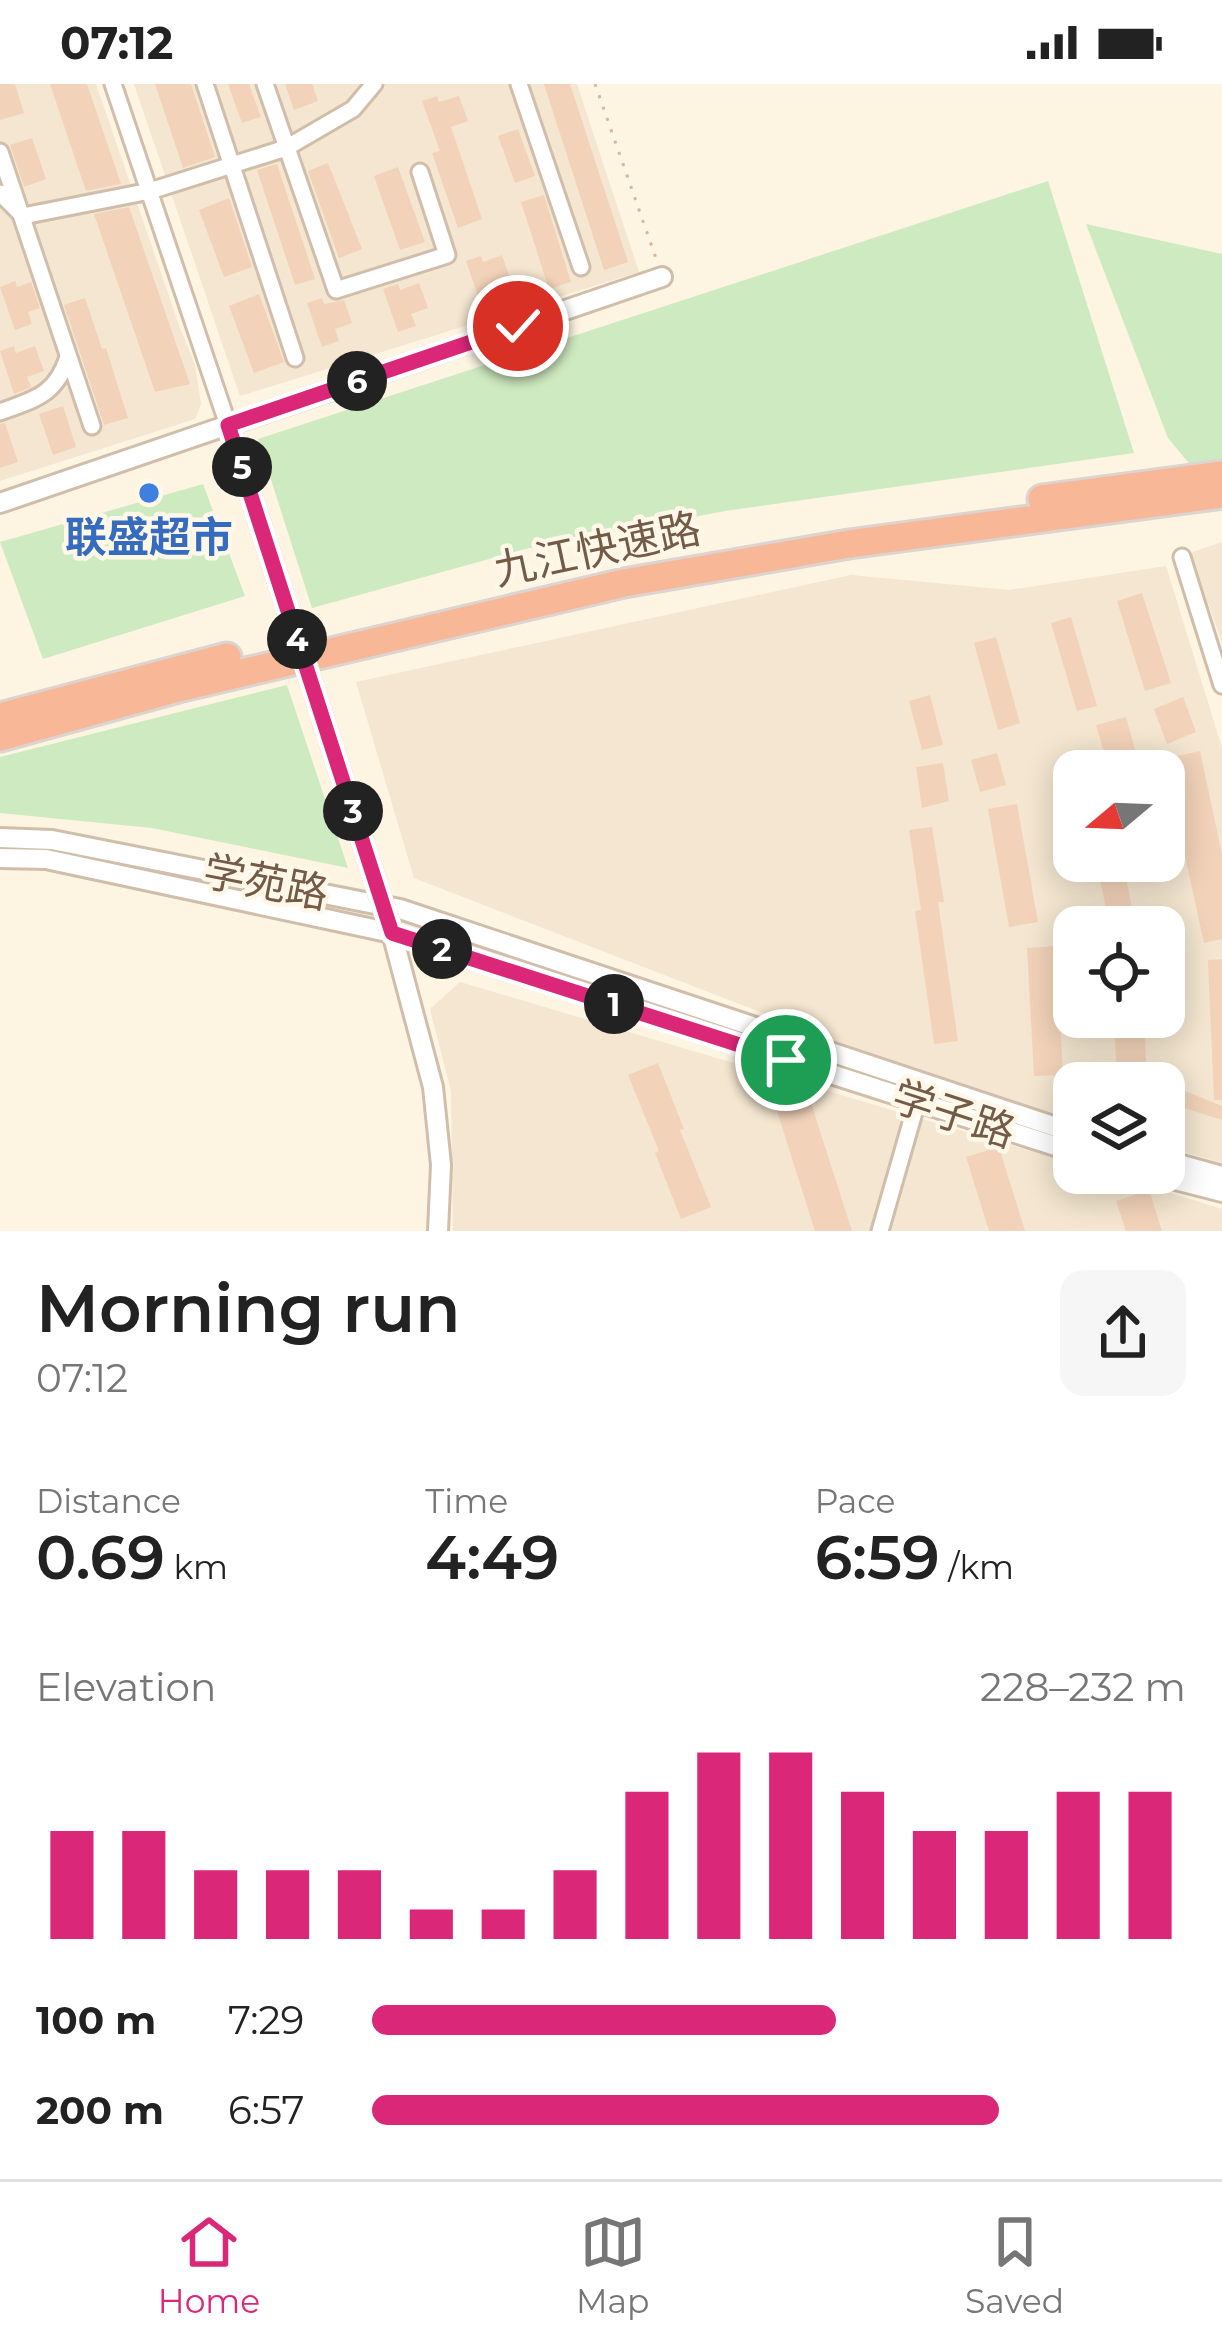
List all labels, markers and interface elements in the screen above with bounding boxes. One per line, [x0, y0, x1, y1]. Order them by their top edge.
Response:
text: 07:12 [60, 15, 173, 70]
pin [467, 275, 569, 377]
icon: check [485, 293, 551, 359]
pin: 6 [327, 351, 387, 411]
text: 6 [346, 361, 368, 401]
pin: 5 [212, 437, 272, 497]
text: 5 [232, 447, 252, 487]
marker: 联盛超市 [136, 480, 162, 506]
street label: 九江快速路 [489, 502, 705, 596]
place label: 联盛超市 [65, 511, 233, 563]
pin: 4 [267, 609, 327, 669]
text: 4 [286, 619, 308, 659]
north arrow [1053, 750, 1185, 882]
map controls [1053, 750, 1185, 1194]
pin: 3 [323, 781, 383, 841]
text: 3 [343, 791, 363, 831]
street label: 学苑路 [199, 844, 333, 920]
button: locate [1053, 906, 1185, 1038]
pin: 2 [412, 919, 472, 979]
text: 2 [432, 929, 452, 969]
pin: 1 [584, 974, 644, 1034]
text: 1 [608, 984, 620, 1024]
pin [735, 1009, 837, 1111]
icon: arrive [753, 1027, 819, 1093]
button: layers [1053, 1062, 1185, 1194]
street label: 学子路 [886, 1070, 1022, 1158]
text: Morning run [36, 1268, 460, 1349]
button: share [1060, 1270, 1186, 1396]
text: 07:12 [36, 1354, 128, 1402]
text: Distance [36, 1481, 181, 1521]
text: Time [425, 1481, 508, 1521]
text: Pace [815, 1481, 896, 1521]
text: 0.69 [36, 1521, 165, 1594]
text: 4:49 [425, 1521, 559, 1594]
text: 6:59 [815, 1521, 940, 1594]
text: km [165, 1547, 228, 1587]
text: /km [940, 1547, 1014, 1587]
text: Elevation [36, 1663, 216, 1711]
text: 228–232 m [980, 1663, 1186, 1711]
text: 100 m [36, 1996, 156, 2044]
text: 7:29 [228, 1996, 304, 2044]
text: 200 m [36, 2086, 164, 2134]
text: 6:57 [228, 2086, 305, 2134]
tab: Home [158, 2209, 260, 2321]
tab: Map [576, 2209, 649, 2321]
tab: Saved [965, 2209, 1064, 2321]

